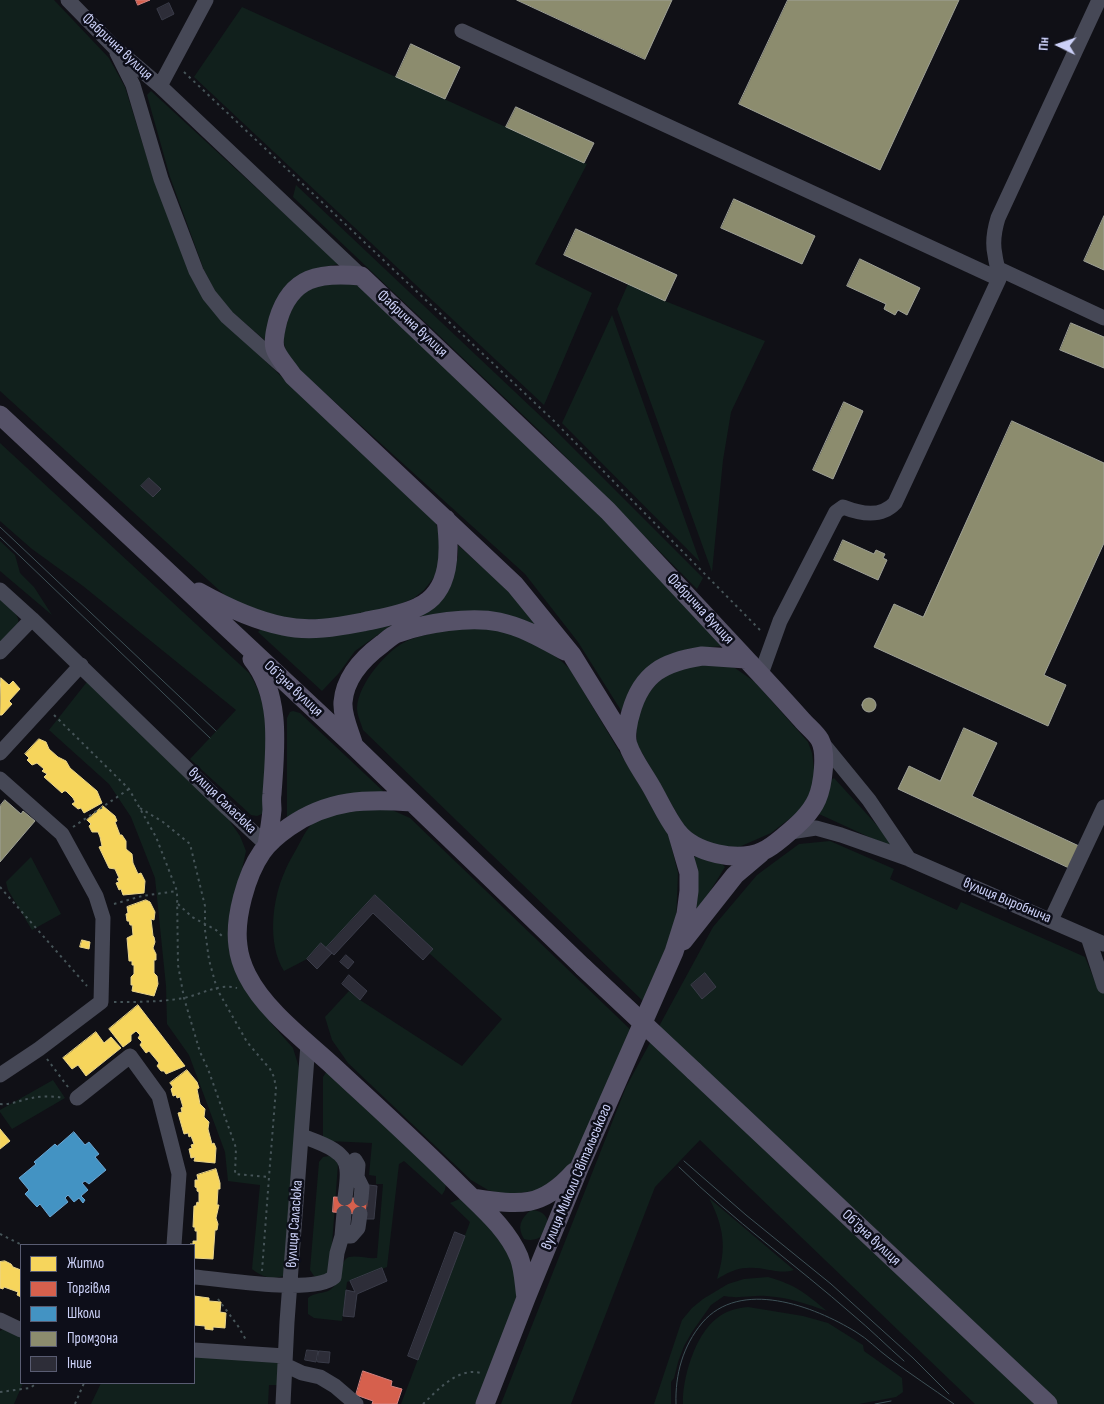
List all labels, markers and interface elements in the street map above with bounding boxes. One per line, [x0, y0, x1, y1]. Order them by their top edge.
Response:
street label: Фабрична вулиця [78, 10, 156, 84]
north arrow [1034, 20, 1084, 70]
text: Пн [1035, 37, 1052, 51]
street label: Фабрична вулиця [373, 287, 451, 361]
street label: Фабрична вулиця [663, 570, 737, 648]
street label: Обʼїзна вулиця [260, 657, 326, 721]
street label: вулиця Саласюка [184, 764, 260, 838]
street label: вулиця Виробнича [960, 874, 1054, 928]
street label: вулиця Миколи Світальського [538, 1101, 616, 1253]
street label: вулиця Саласюка [283, 1180, 307, 1268]
street label: Обʼїзна вулиця [838, 1206, 904, 1270]
legend [20, 1244, 195, 1384]
text: Житло [67, 1254, 104, 1273]
text: Торгівля [67, 1279, 110, 1298]
text: Школи [67, 1304, 100, 1323]
text: Промзона [67, 1329, 118, 1348]
text: Інше [67, 1354, 92, 1373]

